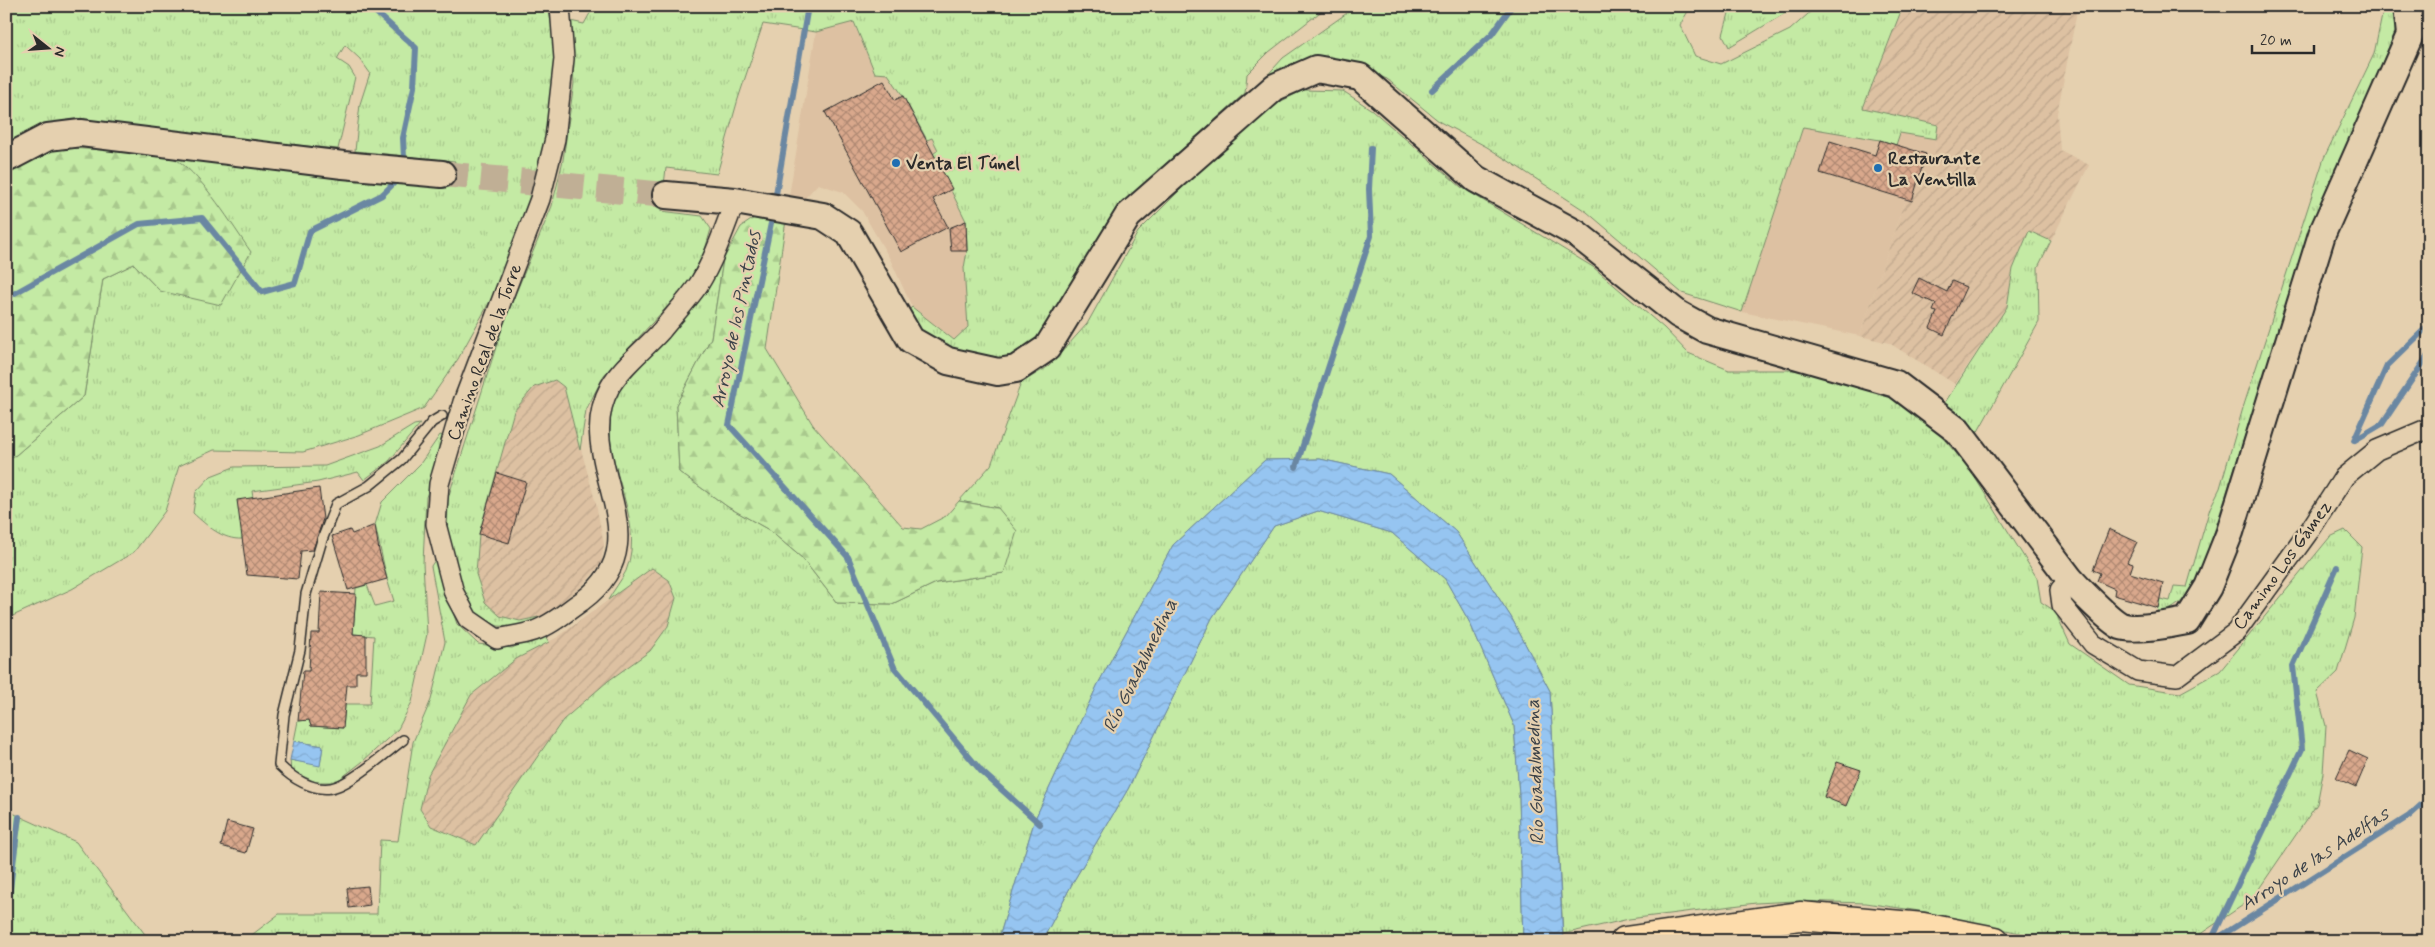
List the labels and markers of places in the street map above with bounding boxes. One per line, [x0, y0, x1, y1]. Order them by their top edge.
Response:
place label: Restaurante La Ventilla [1888, 147, 1981, 192]
place label: Venta El Túnel [906, 152, 1020, 176]
marker: Venta El Túnel [890, 157, 902, 169]
marker: Restaurante La Ventilla [1872, 162, 1884, 174]

